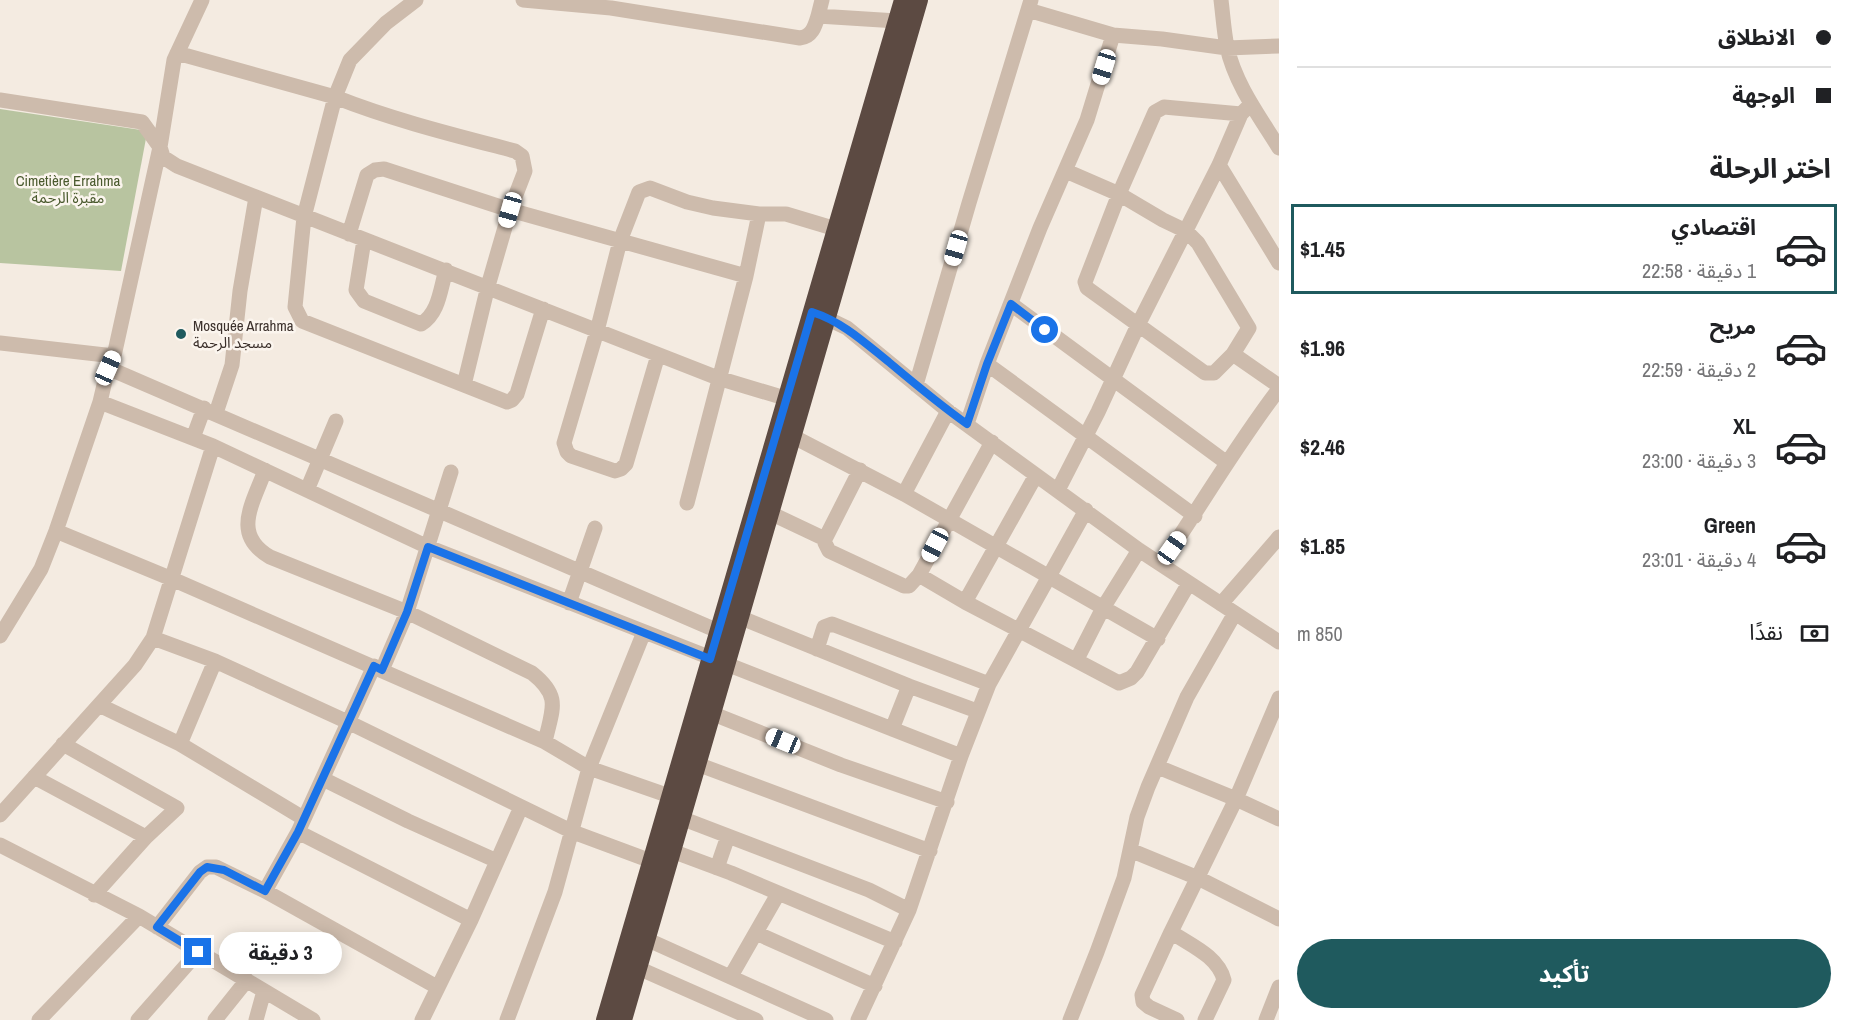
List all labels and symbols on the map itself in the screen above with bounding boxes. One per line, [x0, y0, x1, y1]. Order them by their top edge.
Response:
car [1090, 47, 1118, 87]
park label: Cimetière Errahma مقبرة الرحمة [16, 170, 120, 208]
car [496, 190, 524, 230]
car [942, 228, 970, 268]
place label: Mosquée Arrahma مسجد الرحمة [193, 315, 294, 353]
route start [1031, 316, 1058, 343]
marker: Mosquée Arrahma مسجد الرحمة [174, 327, 188, 341]
car [92, 348, 124, 388]
car [919, 525, 951, 565]
car [1154, 528, 1190, 568]
car [763, 726, 803, 756]
callout: 3 دقيقة [219, 931, 342, 973]
route end [184, 938, 211, 965]

